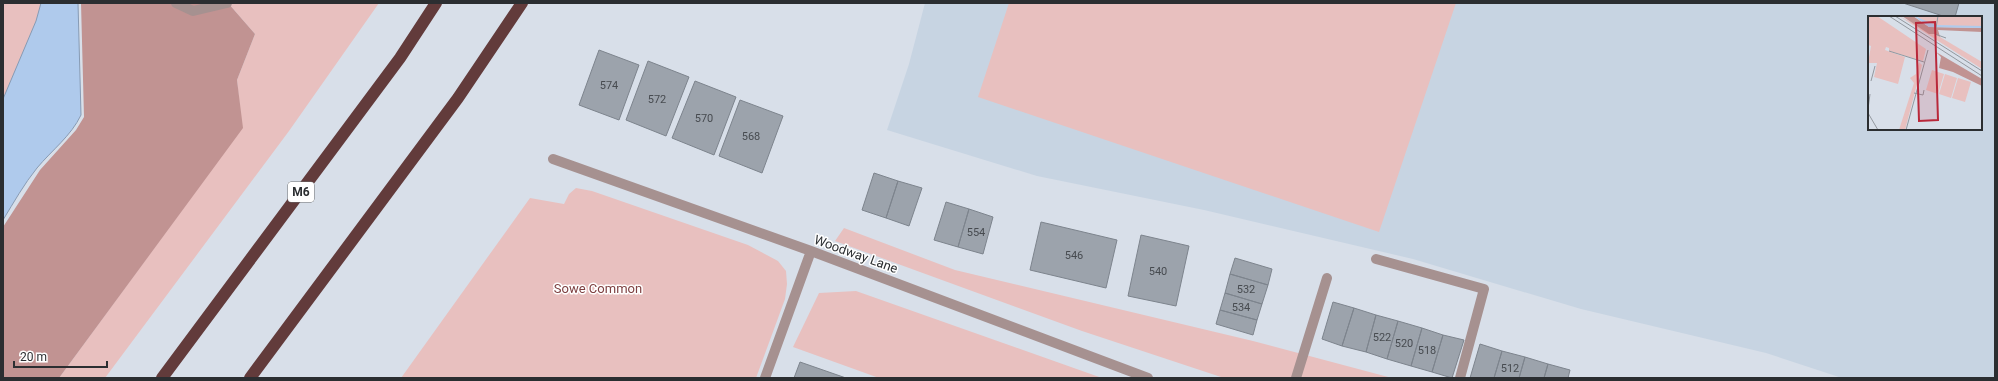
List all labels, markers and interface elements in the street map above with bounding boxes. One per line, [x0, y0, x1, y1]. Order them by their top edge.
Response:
inset map [1868, 16, 1982, 130]
house number: 574 [600, 79, 618, 92]
house number: 572 [648, 93, 666, 106]
house number: 570 [695, 112, 713, 125]
house number: 568 [742, 130, 760, 143]
road number: M6 [288, 182, 314, 202]
house number: 554 [967, 226, 985, 239]
street label: Woodway Lane [812, 232, 900, 276]
house number: 546 [1065, 249, 1083, 262]
house number: 540 [1149, 265, 1167, 278]
park label: Sowe Common [554, 281, 642, 296]
house number: 532 [1237, 283, 1255, 296]
house number: 534 [1232, 301, 1250, 314]
house number: 522 [1373, 331, 1391, 344]
house number: 520 [1395, 337, 1413, 350]
scale bar [14, 343, 107, 369]
house number: 518 [1418, 344, 1436, 357]
text: 20 m [20, 350, 47, 364]
house number: 512 [1501, 362, 1519, 375]

